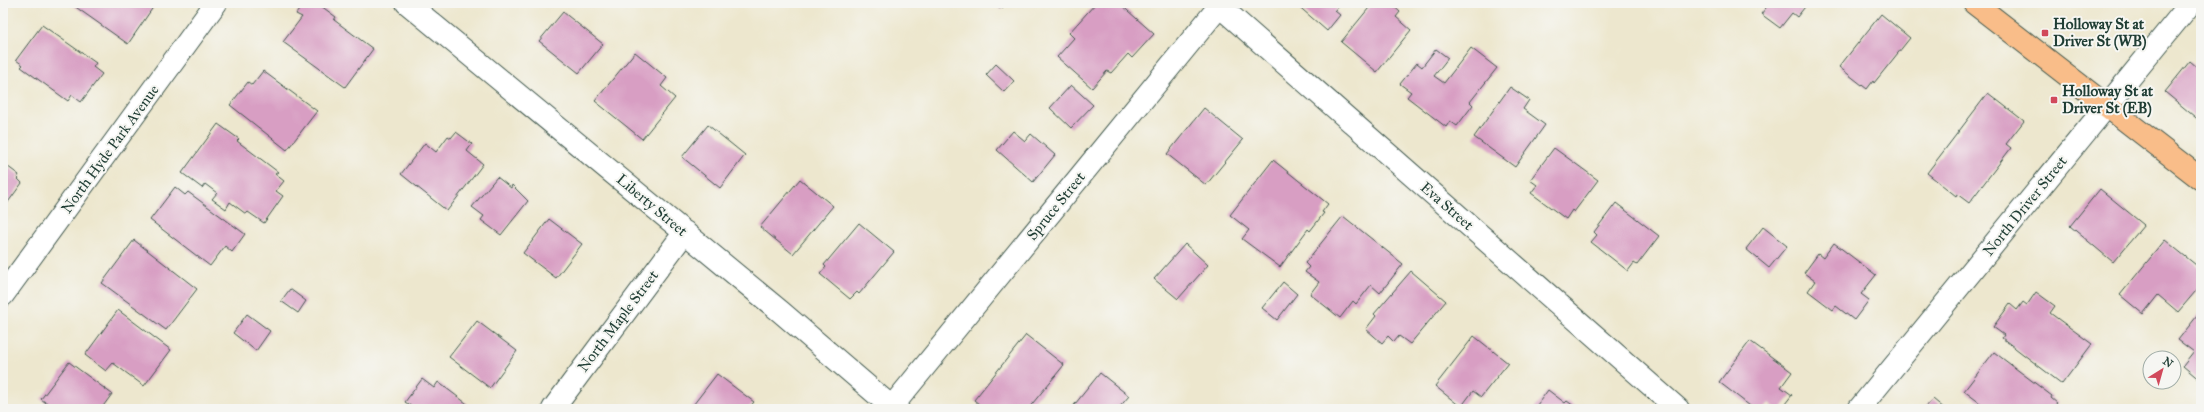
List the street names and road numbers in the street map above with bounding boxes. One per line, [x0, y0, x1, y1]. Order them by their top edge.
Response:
street label: North Hyde Park Avenue [57, 81, 163, 217]
street label: North Driver Street [1979, 152, 2071, 260]
street label: Spruce Street [1023, 168, 1089, 244]
street label: Liberty Street [613, 170, 692, 240]
street label: Eva Street [1417, 178, 1478, 234]
street label: North Maple Street [574, 266, 662, 375]

